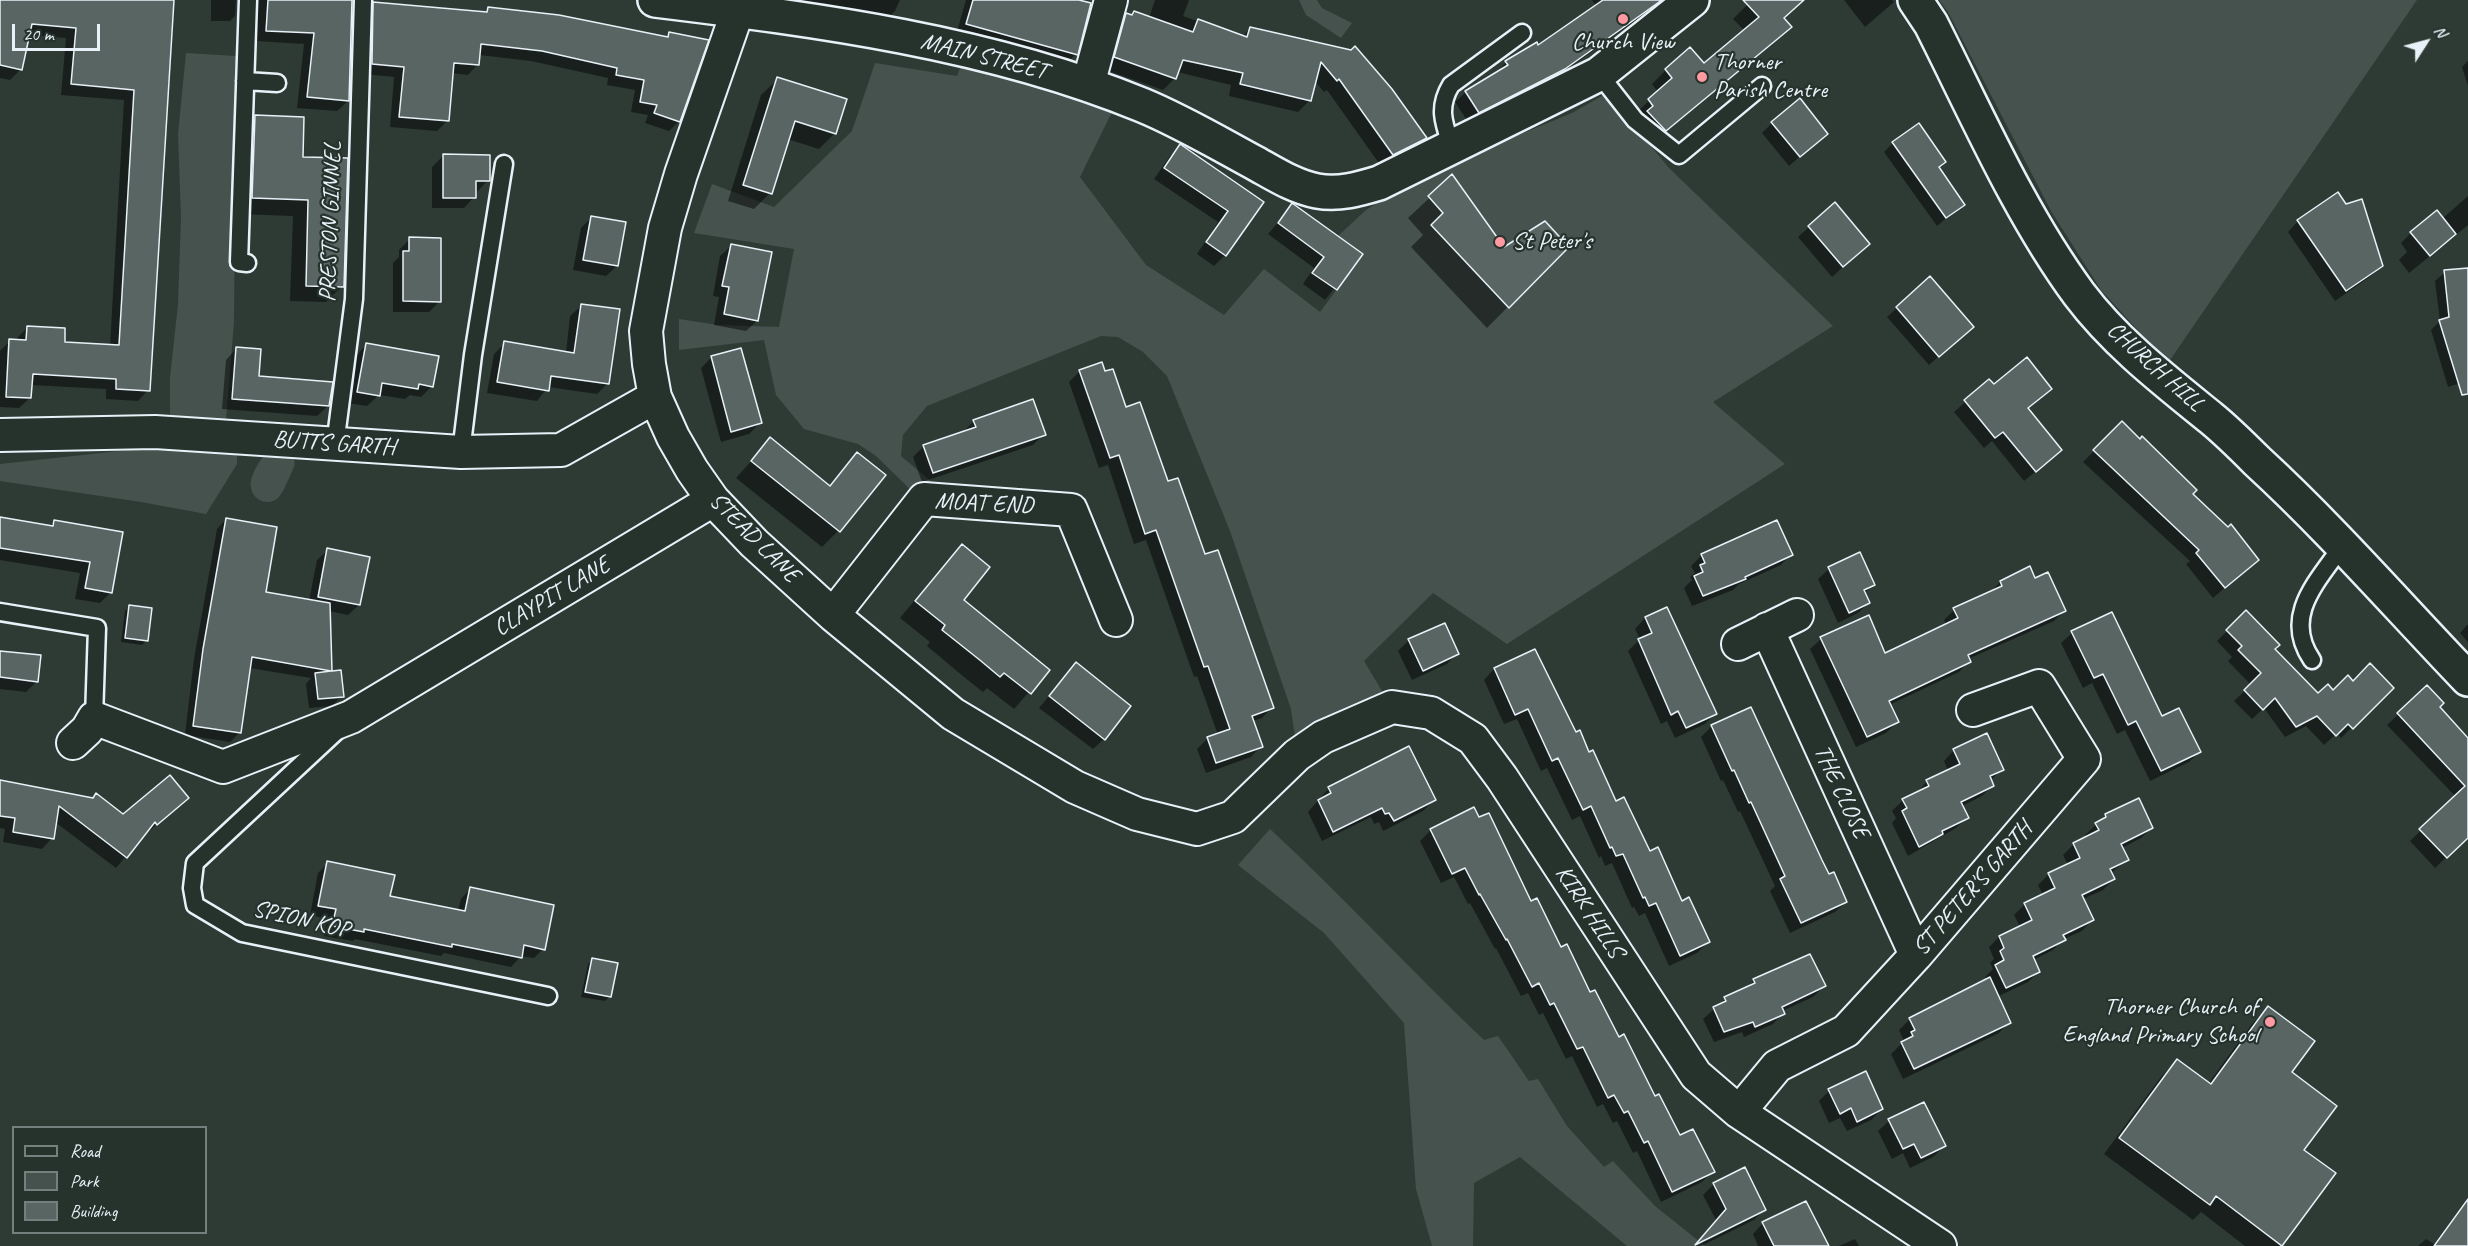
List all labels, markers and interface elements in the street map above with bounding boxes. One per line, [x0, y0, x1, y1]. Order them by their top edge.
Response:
scale bar [15, 12, 104, 50]
marker: Church View [1616, 12, 1630, 26]
north arrow [2396, 12, 2456, 72]
text: N [2430, 22, 2452, 41]
text: 20 m [23, 23, 54, 45]
street label: MAIN STREET [918, 27, 1050, 87]
place label: Church View [1572, 29, 1674, 57]
place label: Thorner Parish Centre [1714, 49, 1827, 105]
marker: Thorner Parish Centre [1695, 70, 1709, 84]
street label: PRESTON GINNEL [314, 141, 348, 303]
place label: St Peter's [1512, 228, 1592, 256]
marker: St Peter's [1493, 235, 1507, 249]
street label: CHURCH HILL [2101, 316, 2209, 418]
street label: BUTTS GARTH [272, 425, 396, 463]
street label: STEAD LANE [703, 487, 805, 589]
street label: MOAT END [934, 487, 1034, 521]
street label: CLAYPIT LANE [489, 551, 615, 643]
street label: THE CLOSE [1807, 741, 1875, 843]
street label: ST PETER'S GARTH [1907, 816, 2039, 962]
street label: KIRK HILLS [1549, 860, 1629, 964]
street label: SPION KOP [250, 895, 352, 945]
place label: Thorner Church of England Primary School [2062, 994, 2258, 1050]
marker: Thorner Church of England Primary School [2263, 1015, 2277, 1029]
legend [12, 1126, 207, 1234]
text: Road [70, 1140, 100, 1162]
text: Park [70, 1170, 99, 1192]
text: Building [70, 1200, 117, 1222]

